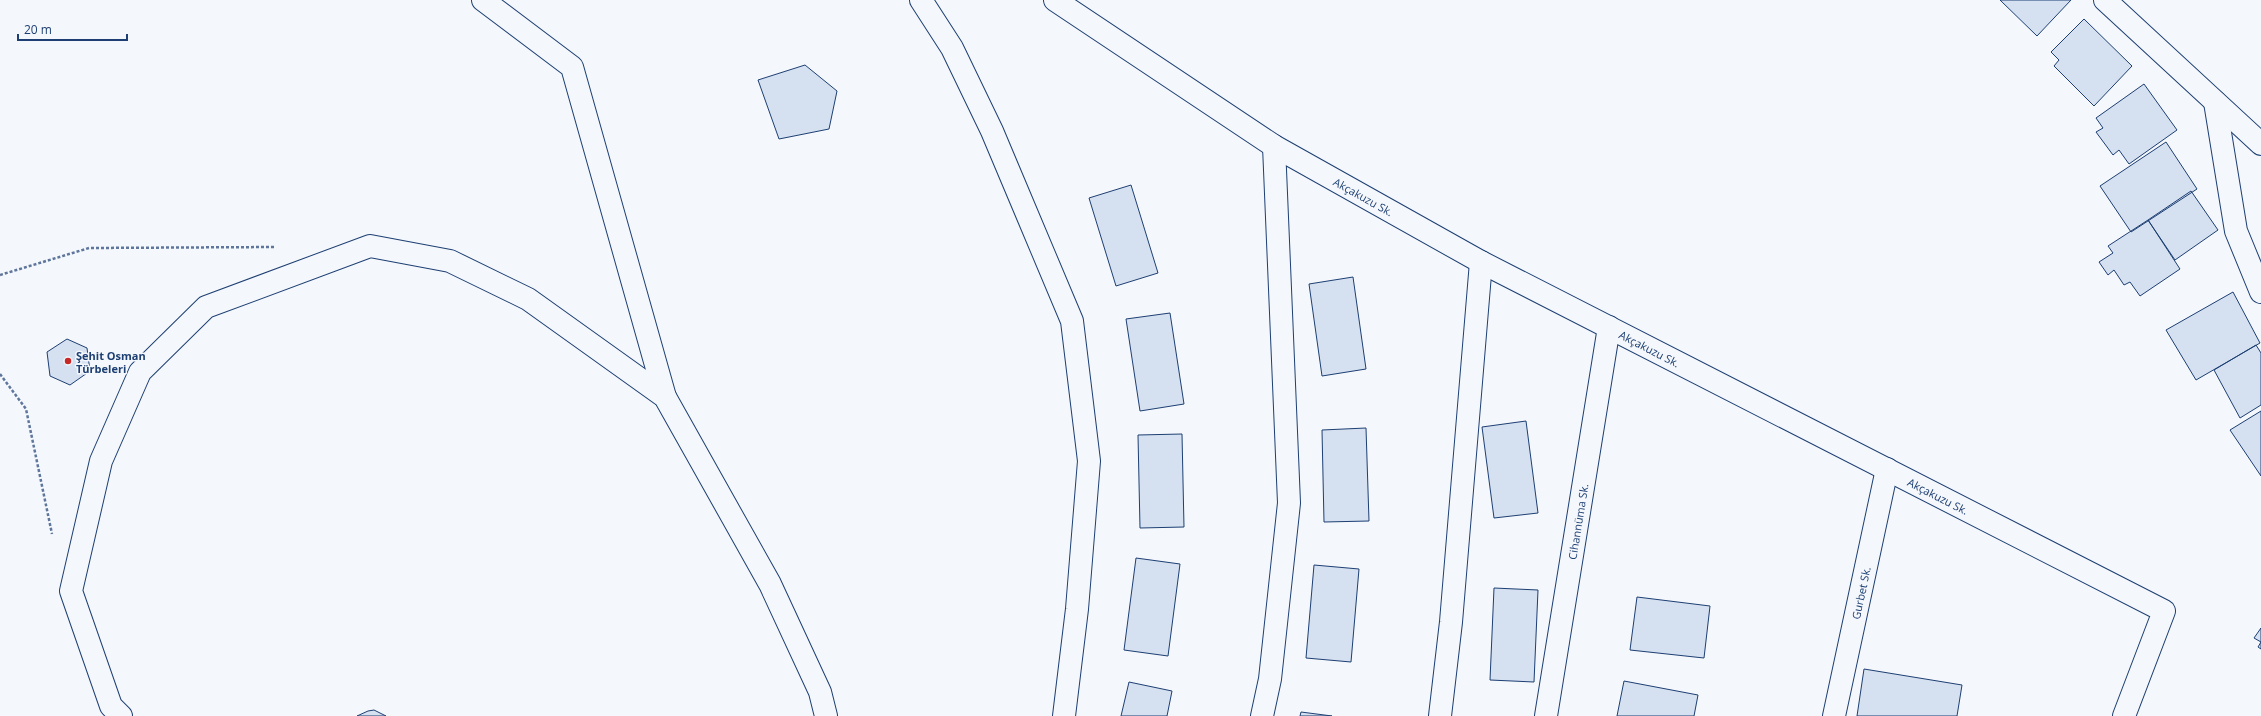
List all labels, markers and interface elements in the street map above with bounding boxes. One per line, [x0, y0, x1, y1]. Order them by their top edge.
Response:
scale bar [18, 16, 127, 42]
text: 20 m [24, 21, 52, 38]
street label: Akçakuzu Sk. [1331, 174, 1396, 219]
street label: Akçakuzu Sk. [1617, 326, 1683, 370]
place label: Şehit Osman Türbeleri [76, 348, 146, 376]
marker: Şehit Osman Türbeleri [63, 356, 73, 366]
street label: Akçakuzu Sk. [1905, 474, 1971, 517]
street label: Cihannüma Sk. [1564, 482, 1591, 561]
street label: Gurbet Sk. [1847, 565, 1873, 621]

